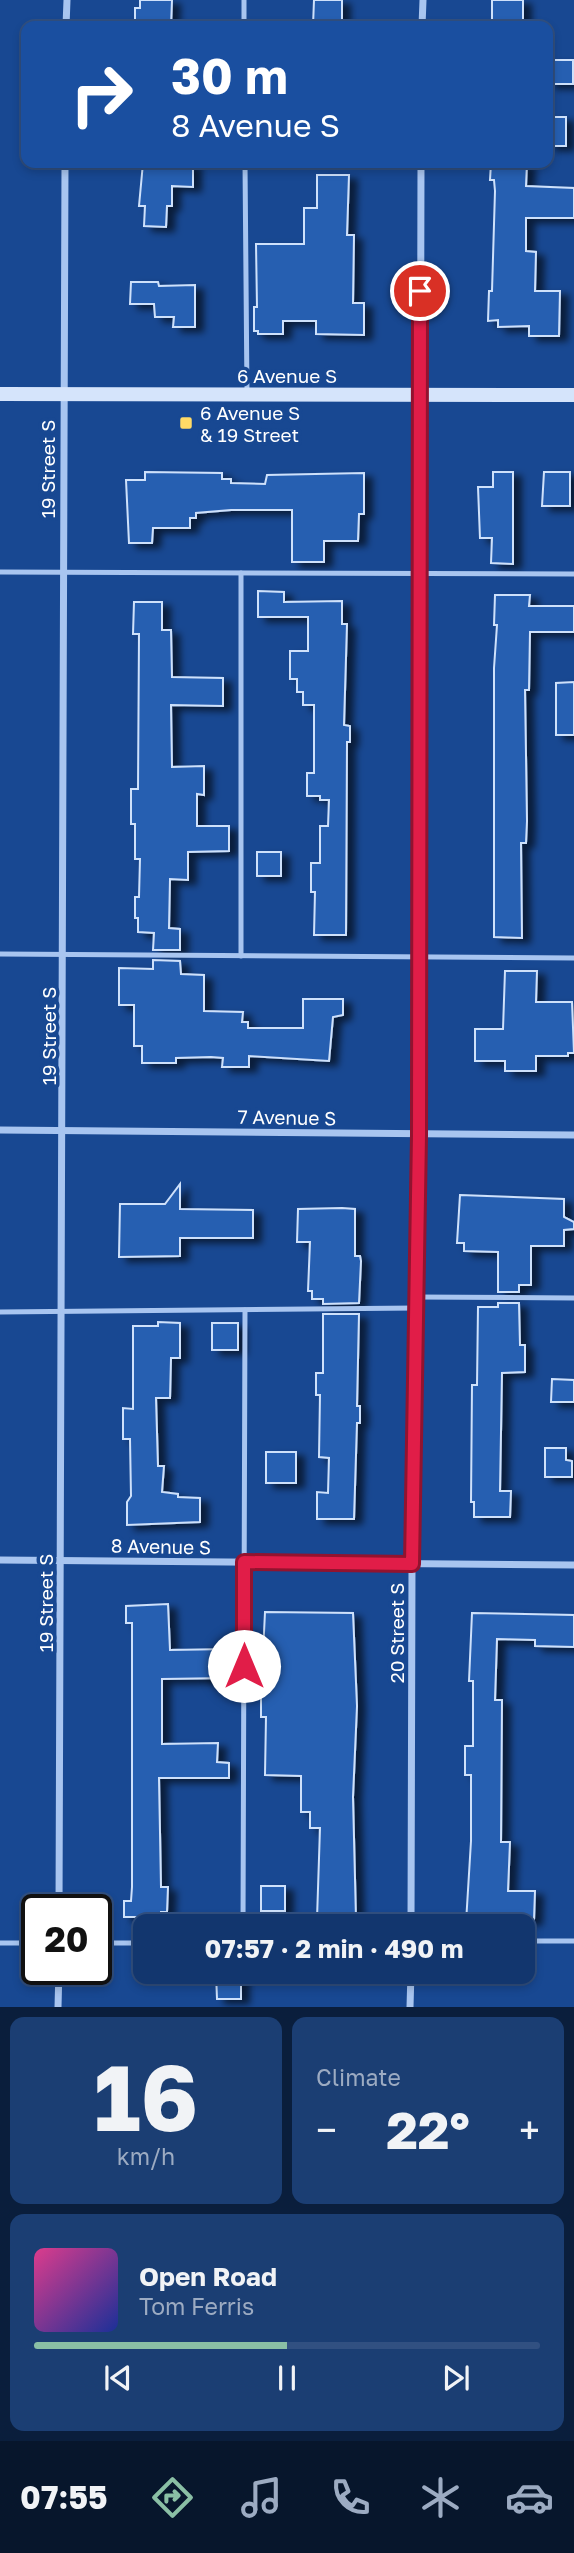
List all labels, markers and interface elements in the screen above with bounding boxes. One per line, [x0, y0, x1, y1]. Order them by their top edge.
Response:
text: 30 m [171, 46, 288, 105]
icon: right [56, 49, 147, 140]
text: 8 Avenue S [171, 106, 340, 144]
pin [390, 261, 450, 321]
icon: arrive [401, 272, 439, 310]
street label: 6 Avenue S [237, 364, 337, 387]
place label: 6 Avenue S & 19 Street [200, 401, 300, 446]
marker: 6 Avenue S & 19 Street [178, 415, 194, 431]
street label: 19 Street S [36, 420, 59, 518]
street label: 19 Street S [37, 987, 60, 1085]
street label: 7 Avenue S [237, 1105, 337, 1129]
street label: 8 Avenue S [111, 1534, 211, 1558]
street label: 19 Street S [34, 1554, 57, 1652]
street label: 20 Street S [385, 1583, 408, 1683]
position arrow [207, 1629, 281, 1703]
speed limit sign: 20 [21, 1894, 112, 1985]
text: 07:57 · 2 min · 490 m [205, 1933, 463, 1964]
text: 16 [94, 2042, 198, 2151]
text: Climate [316, 2063, 401, 2091]
text: 22° [386, 2098, 470, 2160]
text: − [316, 2107, 337, 2152]
text: + [519, 2107, 540, 2152]
text: km/h [117, 2142, 175, 2170]
text: Open Road [139, 2261, 277, 2292]
text: Tom Ferris [139, 2292, 254, 2320]
icon: previous [99, 2359, 137, 2397]
icon: pause [268, 2359, 306, 2397]
icon: next [437, 2359, 475, 2397]
icon: directions [148, 2473, 197, 2522]
icon: music [237, 2473, 286, 2522]
icon: phone [326, 2473, 375, 2522]
icon: climate [416, 2473, 465, 2522]
icon: car [505, 2473, 554, 2522]
text: 07:55 [20, 2478, 108, 2516]

